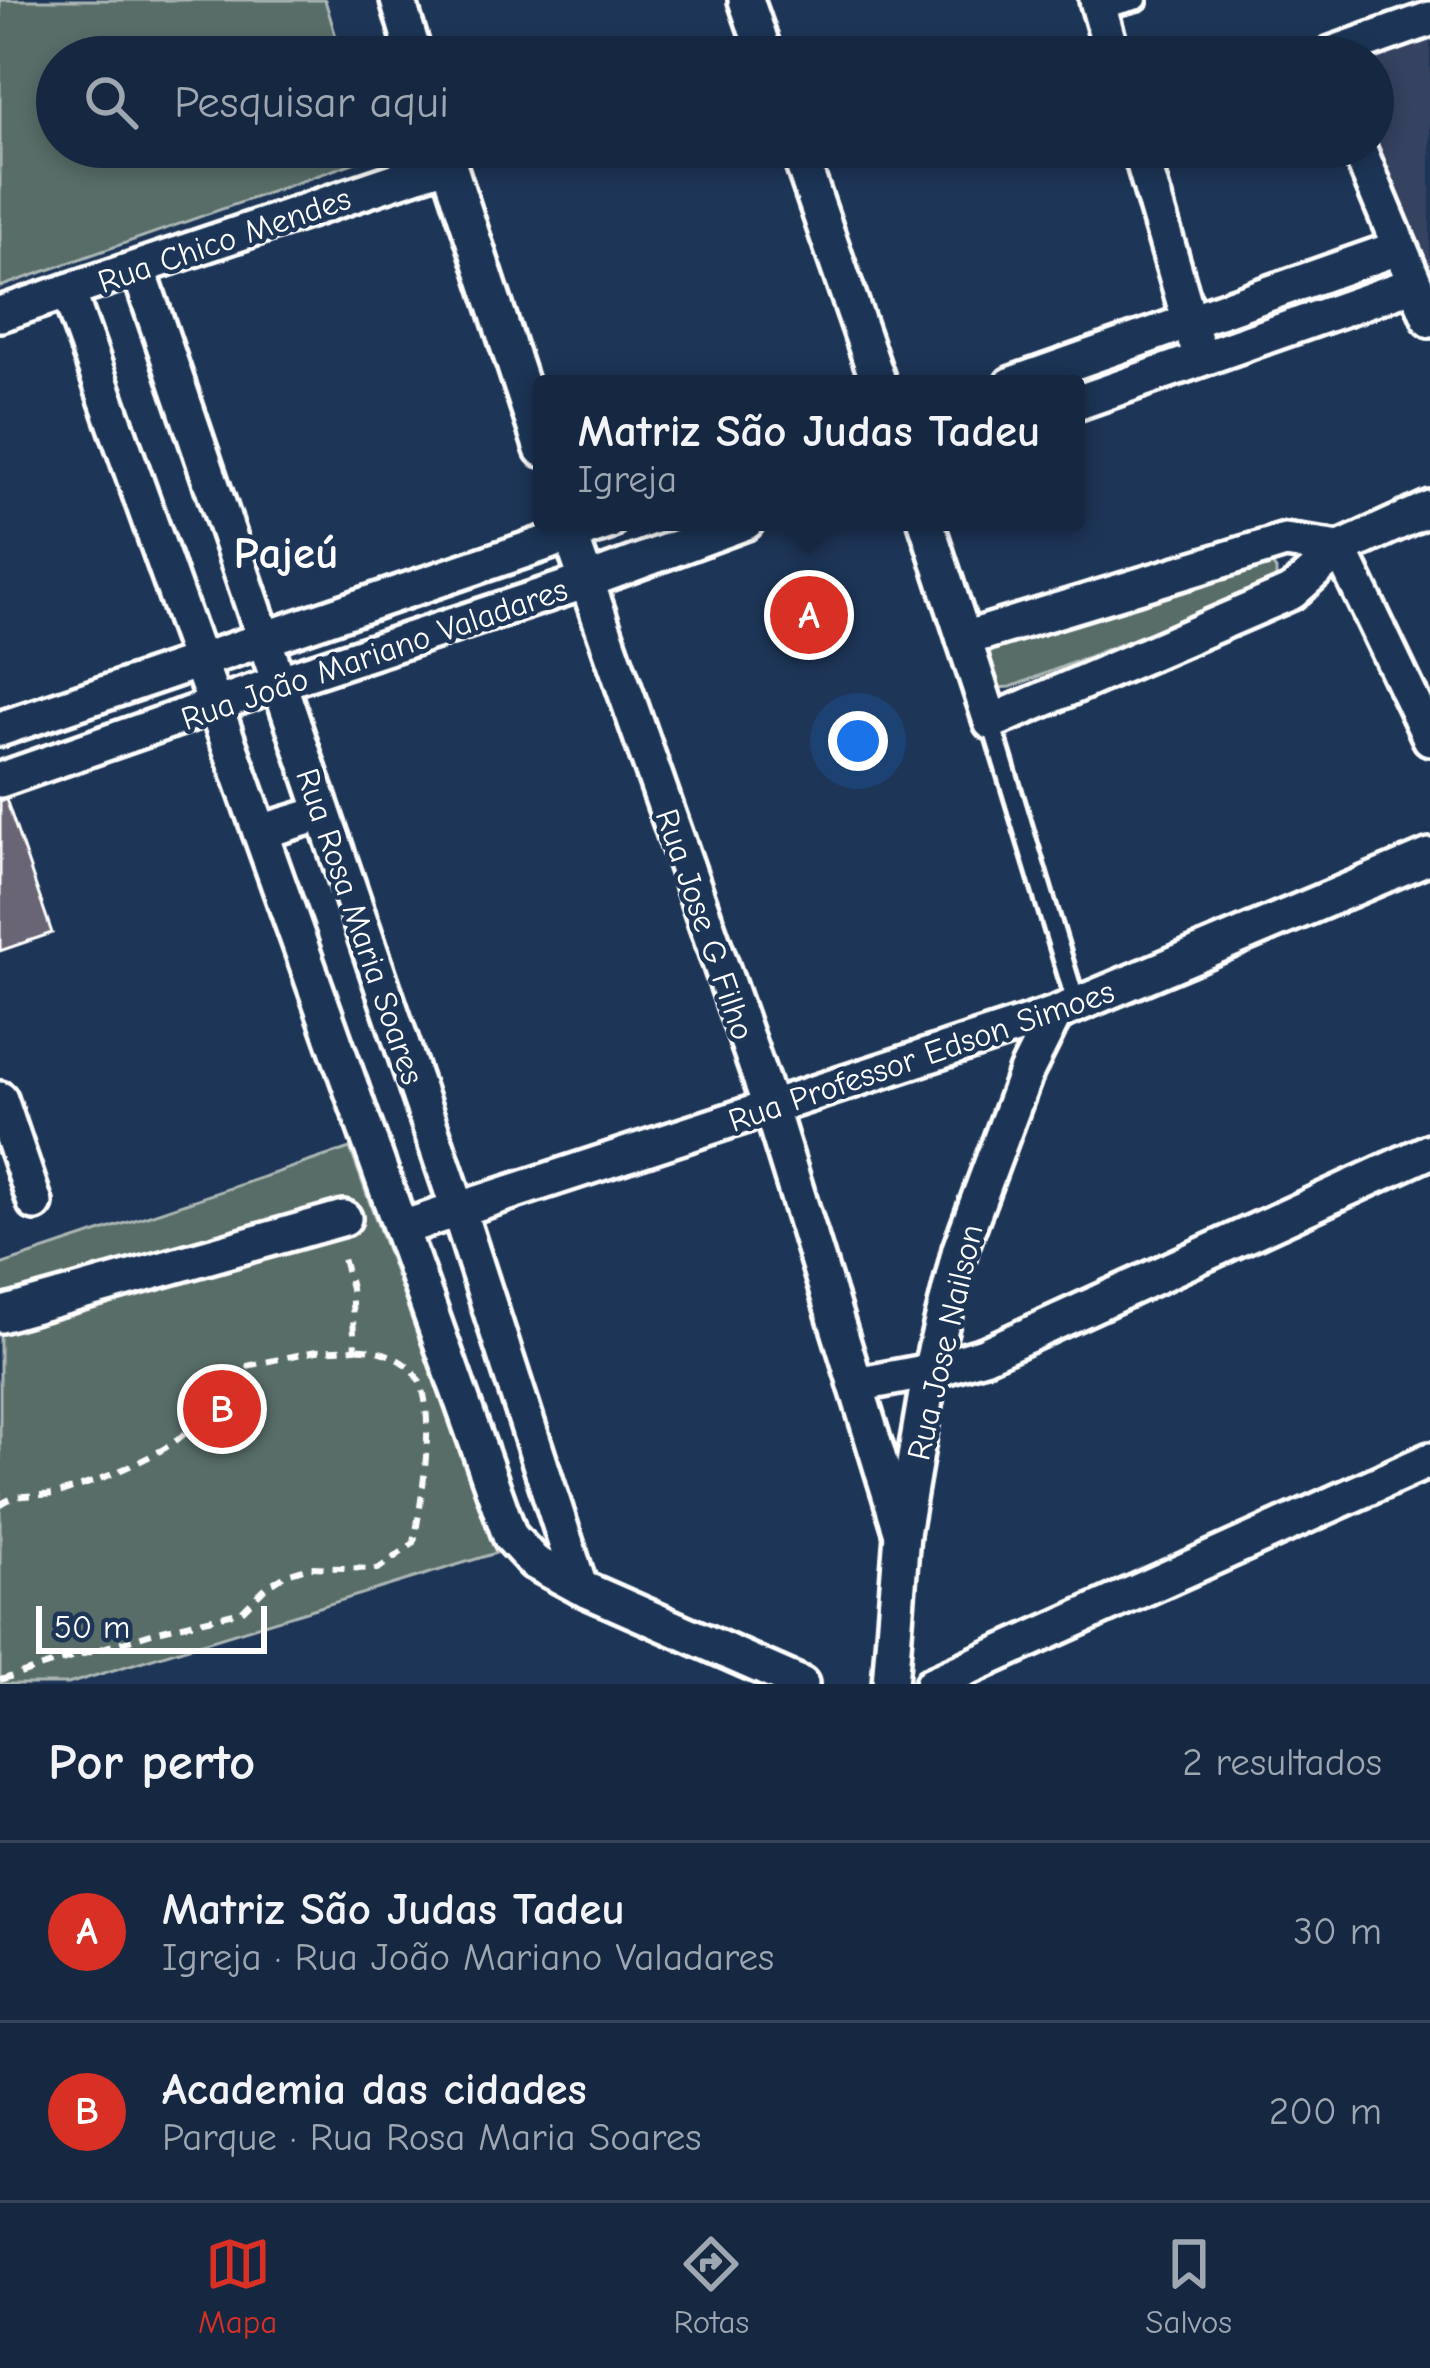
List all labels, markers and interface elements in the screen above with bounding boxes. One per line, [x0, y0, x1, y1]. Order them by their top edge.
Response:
search box [36, 36, 1394, 168]
icon: search [78, 69, 144, 135]
text: Pesquisar aqui [174, 76, 449, 128]
street label: Rua Chico Mendes [93, 179, 356, 301]
popup [533, 375, 1085, 531]
text: Matriz São Judas Tadeu [578, 405, 1040, 457]
text: Igreja [578, 457, 677, 502]
district label: Pajeú [234, 527, 338, 579]
street label: Rua João Mariano Valadares [176, 570, 572, 738]
pin: A [770, 570, 848, 660]
your location [828, 711, 888, 771]
street label: Rua Rosa Maria Soares [288, 763, 432, 1089]
street label: Rua Jose G Filho [648, 804, 762, 1045]
street label: Rua Professor Edson Simoes [723, 972, 1119, 1140]
street label: Rua Jose Nailson [899, 1221, 991, 1464]
pin: B [183, 1364, 261, 1454]
scale bar [36, 1600, 267, 1653]
text: 50 m [54, 1608, 130, 1646]
text: Por perto [48, 1733, 255, 1792]
text: 2 resultados [1182, 1740, 1382, 1785]
text: Matriz São Judas Tadeu [162, 1883, 625, 1935]
text: A [76, 1909, 98, 1954]
text: 30 m [1293, 1909, 1382, 1954]
text: Igreja · Rua João Mariano Valadares [162, 1935, 774, 1980]
text: Academia das cidades [162, 2063, 587, 2115]
text: B [75, 2089, 99, 2134]
text: 200 m [1269, 2089, 1382, 2134]
text: Parque · Rua Rosa Maria Soares [162, 2115, 701, 2160]
tab: Mapa [198, 2231, 277, 2341]
tab: Rotas [673, 2231, 749, 2341]
tab: Salvos [1145, 2231, 1232, 2341]

